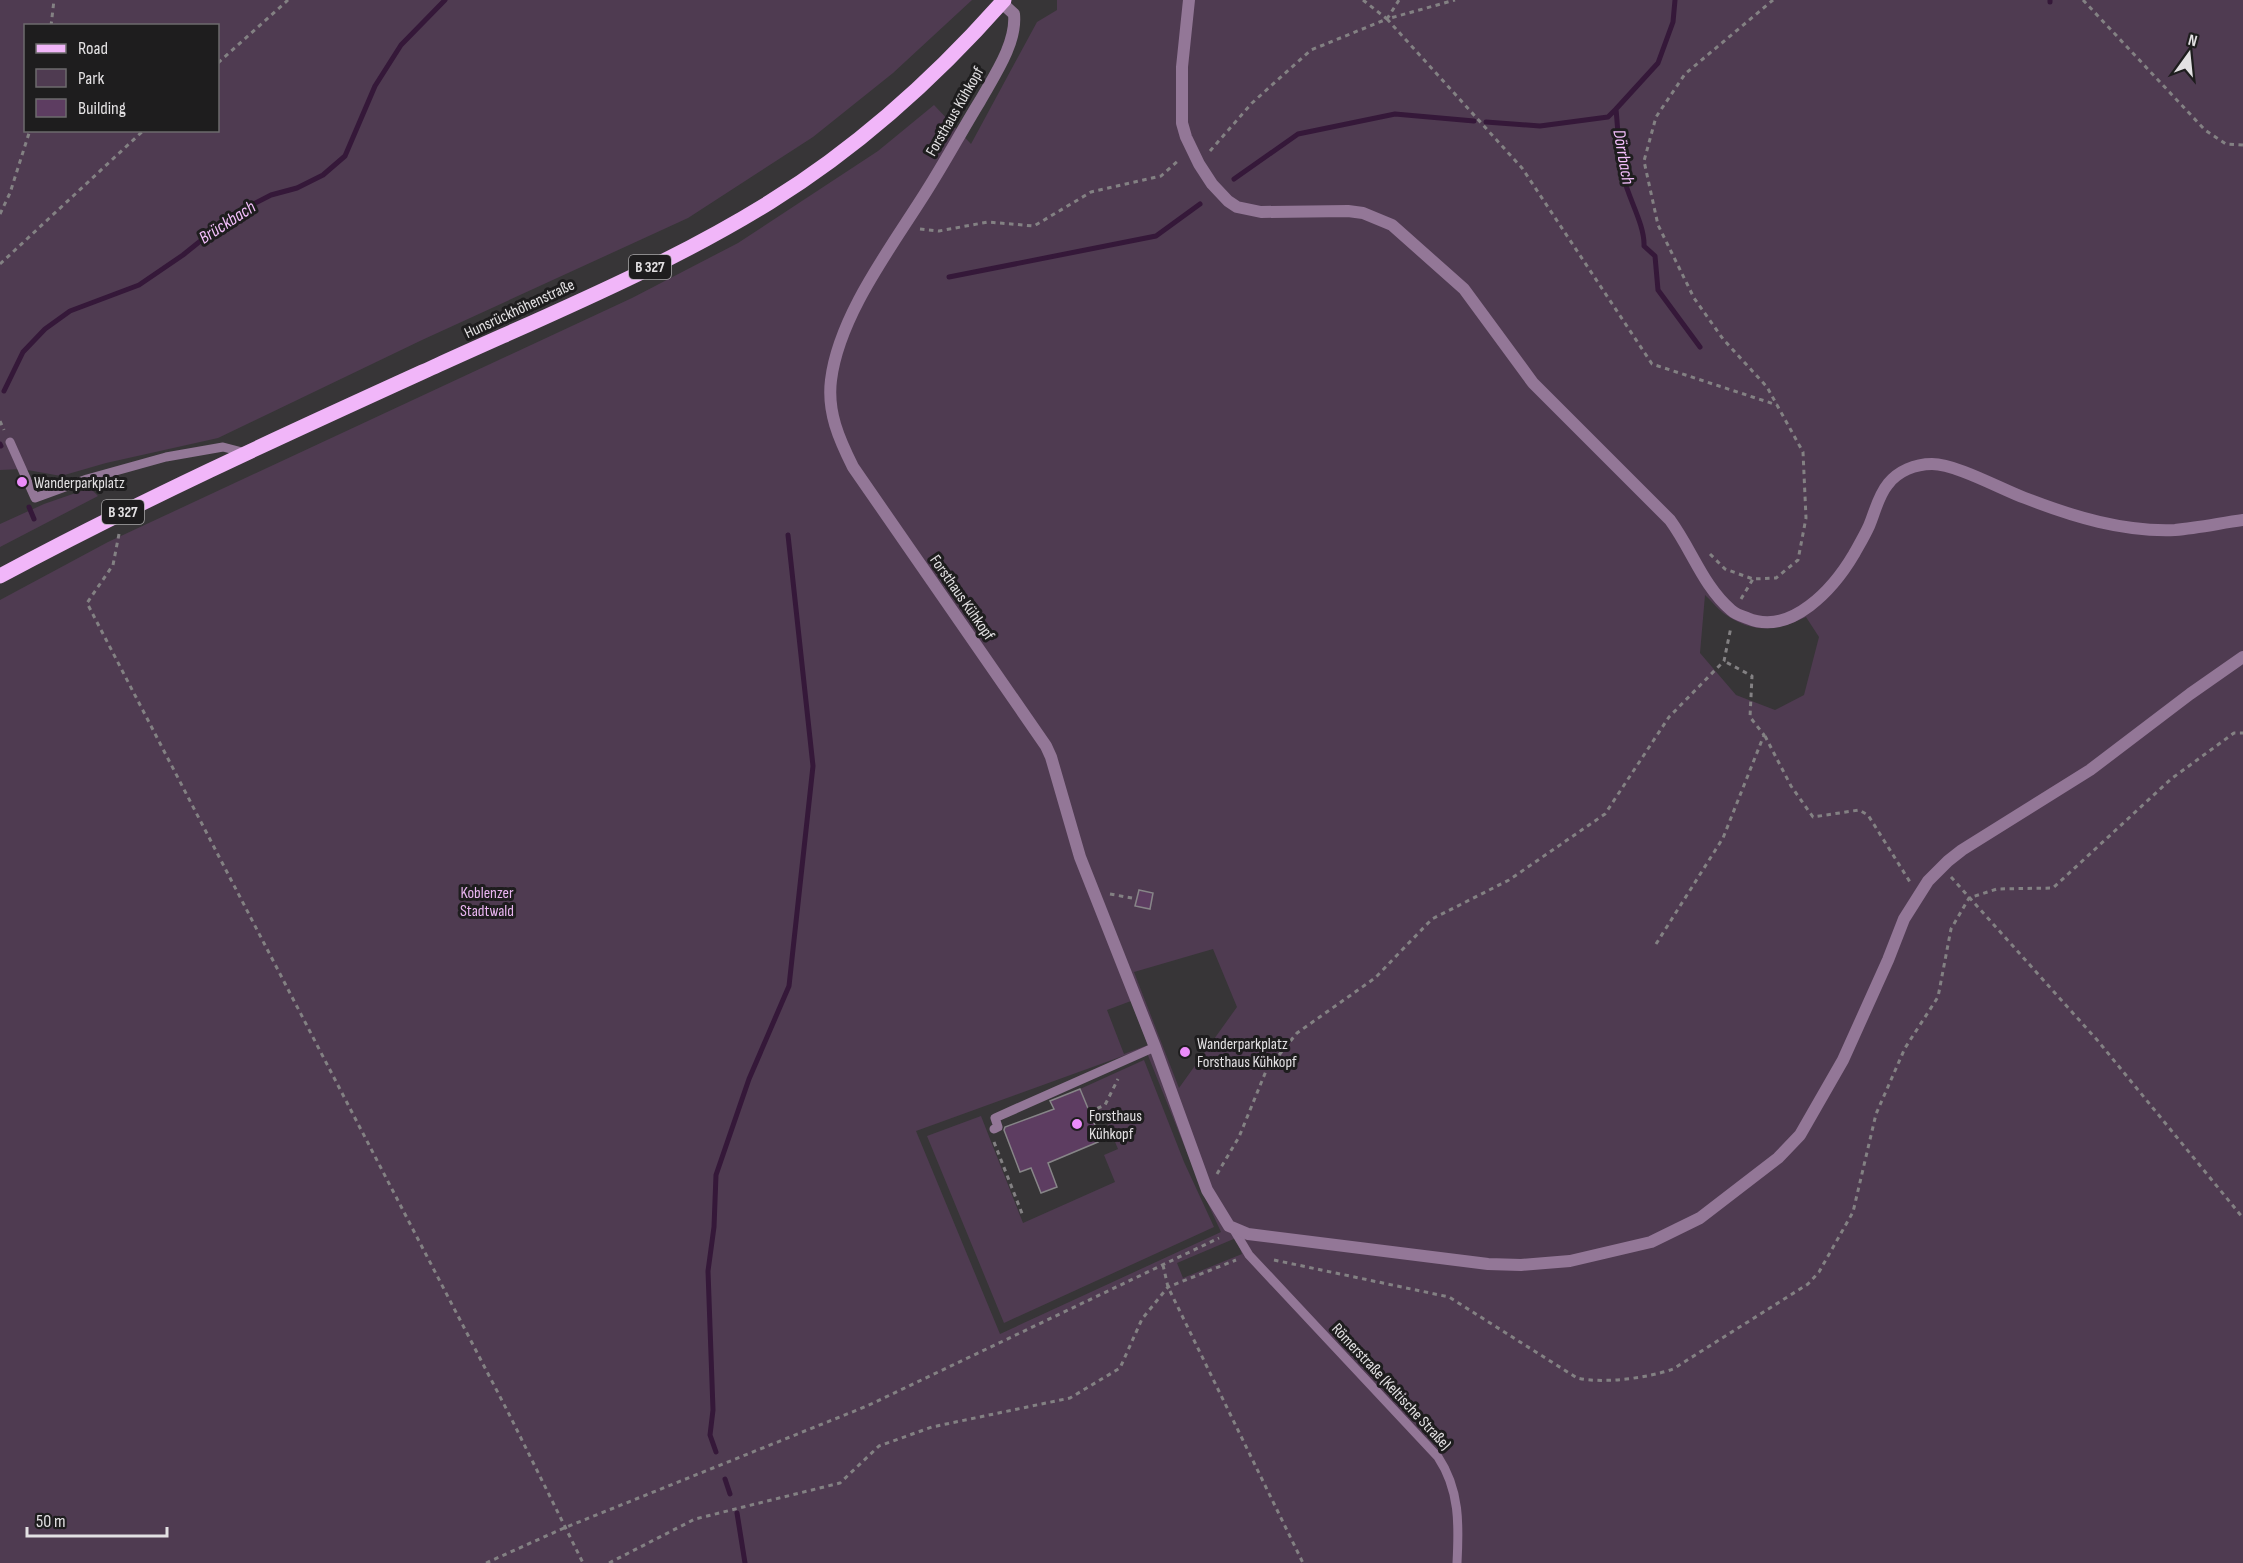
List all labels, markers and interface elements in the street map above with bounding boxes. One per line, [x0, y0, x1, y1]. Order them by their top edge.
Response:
legend [24, 24, 219, 132]
north arrow [2159, 24, 2219, 84]
text: N [2186, 31, 2199, 51]
text: Road [78, 38, 108, 59]
street label: Forsthaus Kühkopf [922, 64, 989, 160]
text: Park [78, 68, 104, 89]
text: Building [78, 98, 126, 119]
water label: Dörrbach [1608, 128, 1639, 187]
water label: Brückbach [195, 196, 260, 248]
road number: B 327 [629, 255, 671, 279]
street label: Hunsrückhöhenstraße [462, 276, 578, 343]
place label: Wanderparkplatz [34, 474, 125, 493]
marker: Wanderparkplatz [15, 475, 29, 489]
road number: B 327 [102, 500, 144, 524]
street label: Forsthaus Kühkopf [925, 552, 998, 644]
park label: Koblenzer Stadtwald [460, 884, 514, 921]
place label: Wanderparkplatz Forsthaus Kühkopf [1197, 1035, 1297, 1072]
marker: Wanderparkplatz Forsthaus Kühkopf [1178, 1045, 1192, 1059]
place label: Forsthaus Kühkopf [1089, 1107, 1142, 1144]
marker: Forsthaus Kühkopf [1070, 1117, 1084, 1131]
street label: Römerstraße (Keltische Straße) [1327, 1320, 1455, 1454]
scale bar [27, 1500, 166, 1538]
text: 50 m [36, 1511, 66, 1532]

